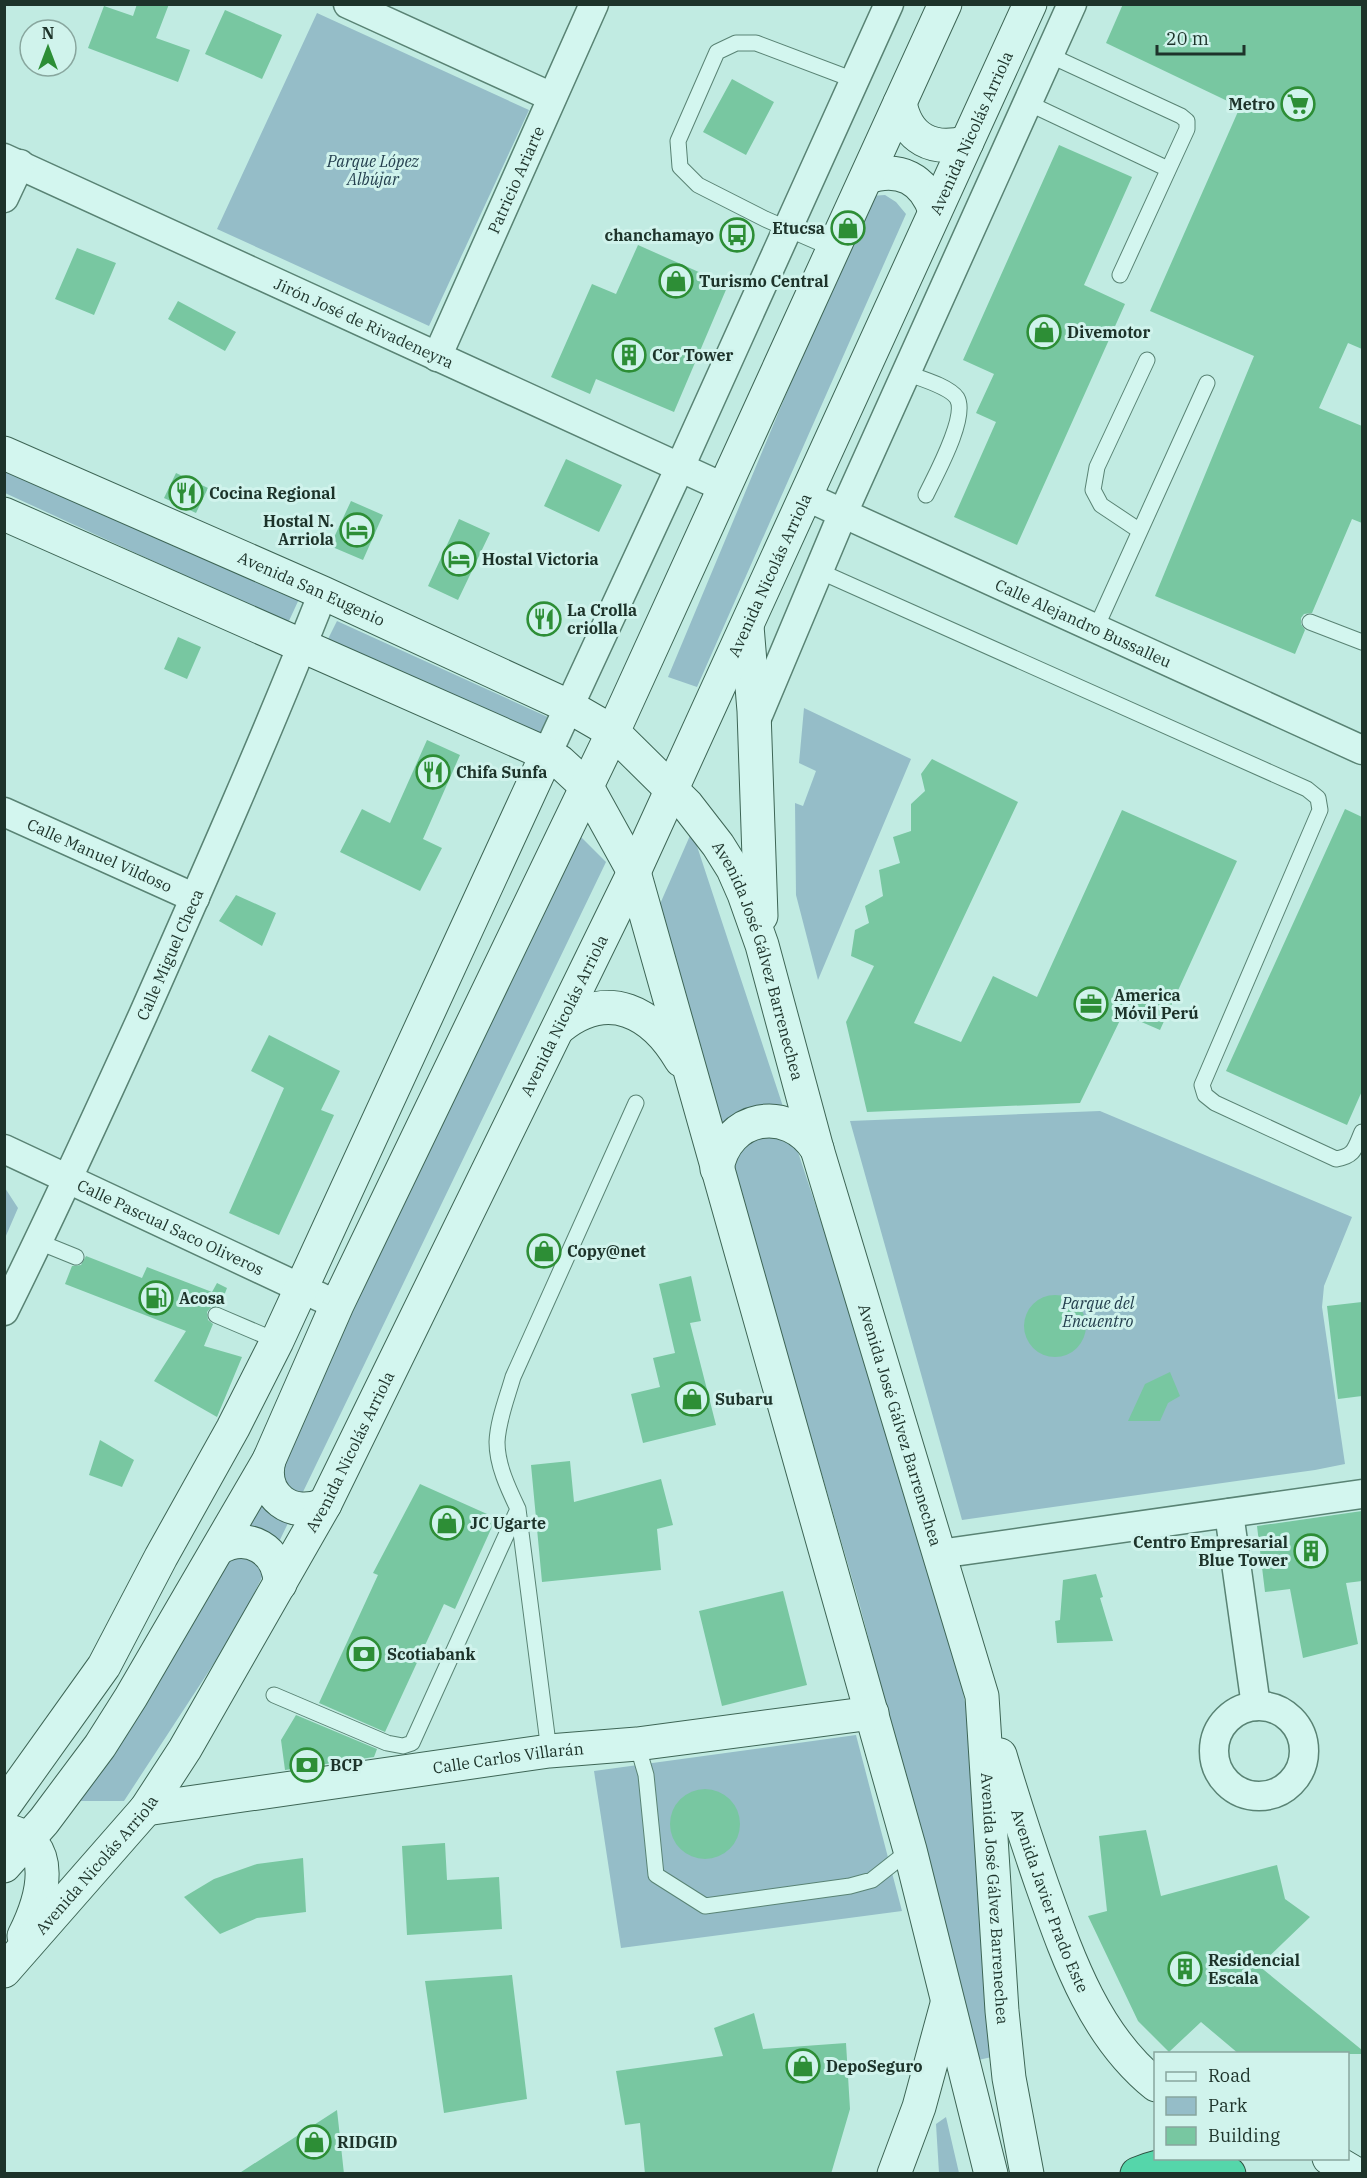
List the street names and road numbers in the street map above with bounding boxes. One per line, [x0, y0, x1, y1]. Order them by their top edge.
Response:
street label: Avenida Nicolás Arriola [925, 48, 1017, 218]
street label: Patricio Ariarte [483, 123, 548, 237]
street label: Jirón José de Rivadeneyra [271, 273, 457, 373]
street label: Avenida Nicolás Arriola [724, 490, 816, 660]
street label: Avenida San Eugenio [235, 547, 388, 630]
street label: Calle Alejandro Bussalleu [992, 574, 1175, 672]
street label: Calle Manuel Vildoso [24, 814, 175, 896]
street label: Avenida José Gálvez Barrenechea [708, 837, 808, 1083]
street label: Calle Miguel Checa [132, 886, 207, 1023]
street label: Avenida Nicolás Arriola [516, 931, 612, 1100]
street label: Calle Pascual Saco Oliveros [74, 1175, 267, 1279]
street label: Avenida José Gálvez Barrenechea [854, 1301, 946, 1549]
street label: Avenida Nicolás Arriola [301, 1368, 398, 1536]
street label: Calle Carlos Villarán [432, 1738, 585, 1778]
street label: Avenida José Gálvez Barrenechea [977, 1772, 1013, 2026]
street label: Avenida Nicolás Arriola [31, 1791, 162, 1938]
street label: Avenida Javier Prado Este [1007, 1806, 1093, 1996]

